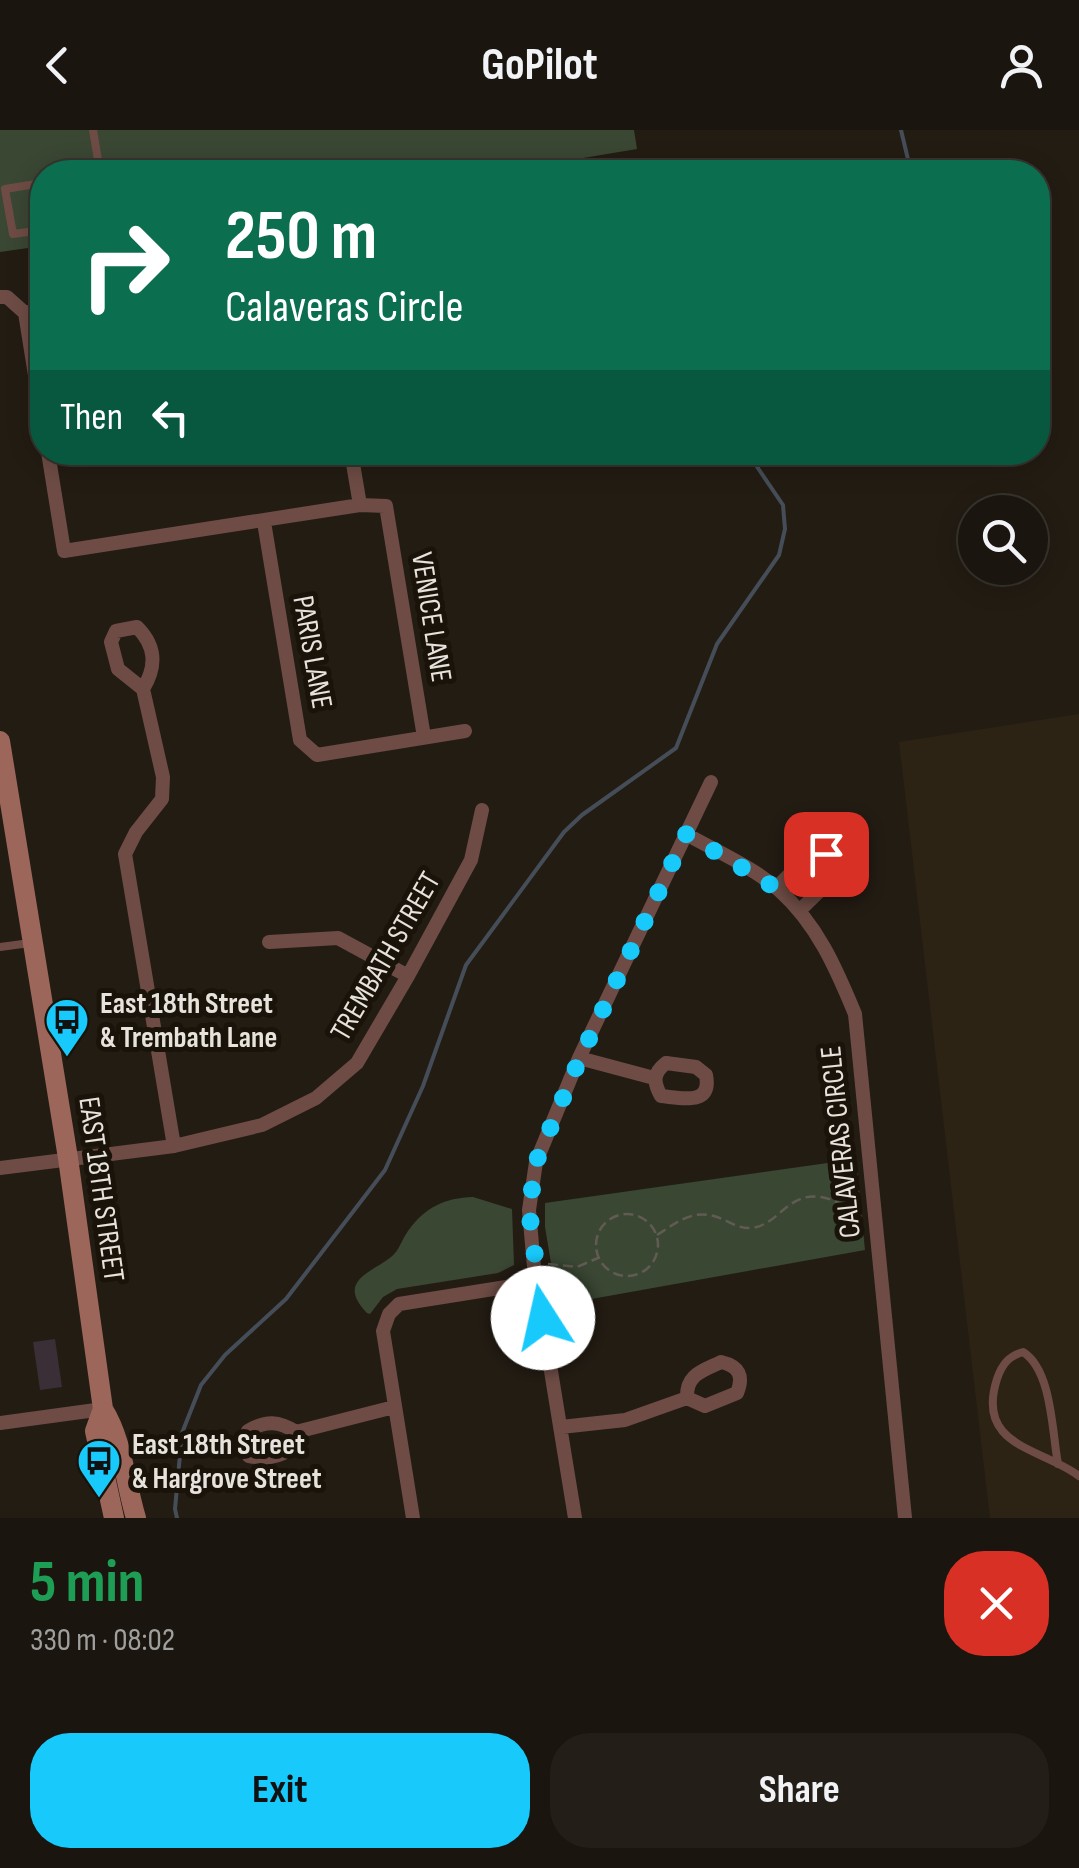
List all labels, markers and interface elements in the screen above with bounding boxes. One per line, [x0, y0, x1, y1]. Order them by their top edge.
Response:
icon: back [30, 38, 85, 93]
text: GoPilot [481, 38, 598, 93]
icon: person [994, 38, 1049, 93]
text: 250 m [225, 195, 377, 279]
icon: right [60, 200, 190, 330]
text: Calaveras Circle [225, 280, 464, 335]
icon: left [143, 390, 198, 445]
text: Then [60, 395, 123, 440]
map controls [958, 495, 1048, 585]
button: search [958, 495, 1048, 585]
street label: VENICE LANE [403, 550, 459, 685]
street label: PARIS LANE [284, 593, 340, 712]
pin [784, 812, 869, 897]
icon: arrive [799, 827, 854, 882]
street label: TREMBATH STREET [323, 866, 449, 1047]
place label: East 18th Street & Trembath Lane [100, 986, 277, 1056]
bus stop icon: East 18th Street & Trembath Lane [44, 997, 90, 1058]
street label: CALAVERAS CIRCLE [813, 1044, 869, 1240]
street label: EAST 18TH STREET [70, 1095, 132, 1284]
position arrow [491, 1266, 595, 1370]
place label: East 18th Street & Hargrove Street [132, 1427, 322, 1497]
bus stop icon: East 18th Street & Hargrove Street [76, 1438, 122, 1499]
text: 5 min [30, 1547, 144, 1619]
button: close [944, 1551, 1049, 1656]
text: 330 m · 08:02 [30, 1621, 175, 1660]
button: Exit [30, 1733, 530, 1848]
button: Share [550, 1733, 1049, 1848]

